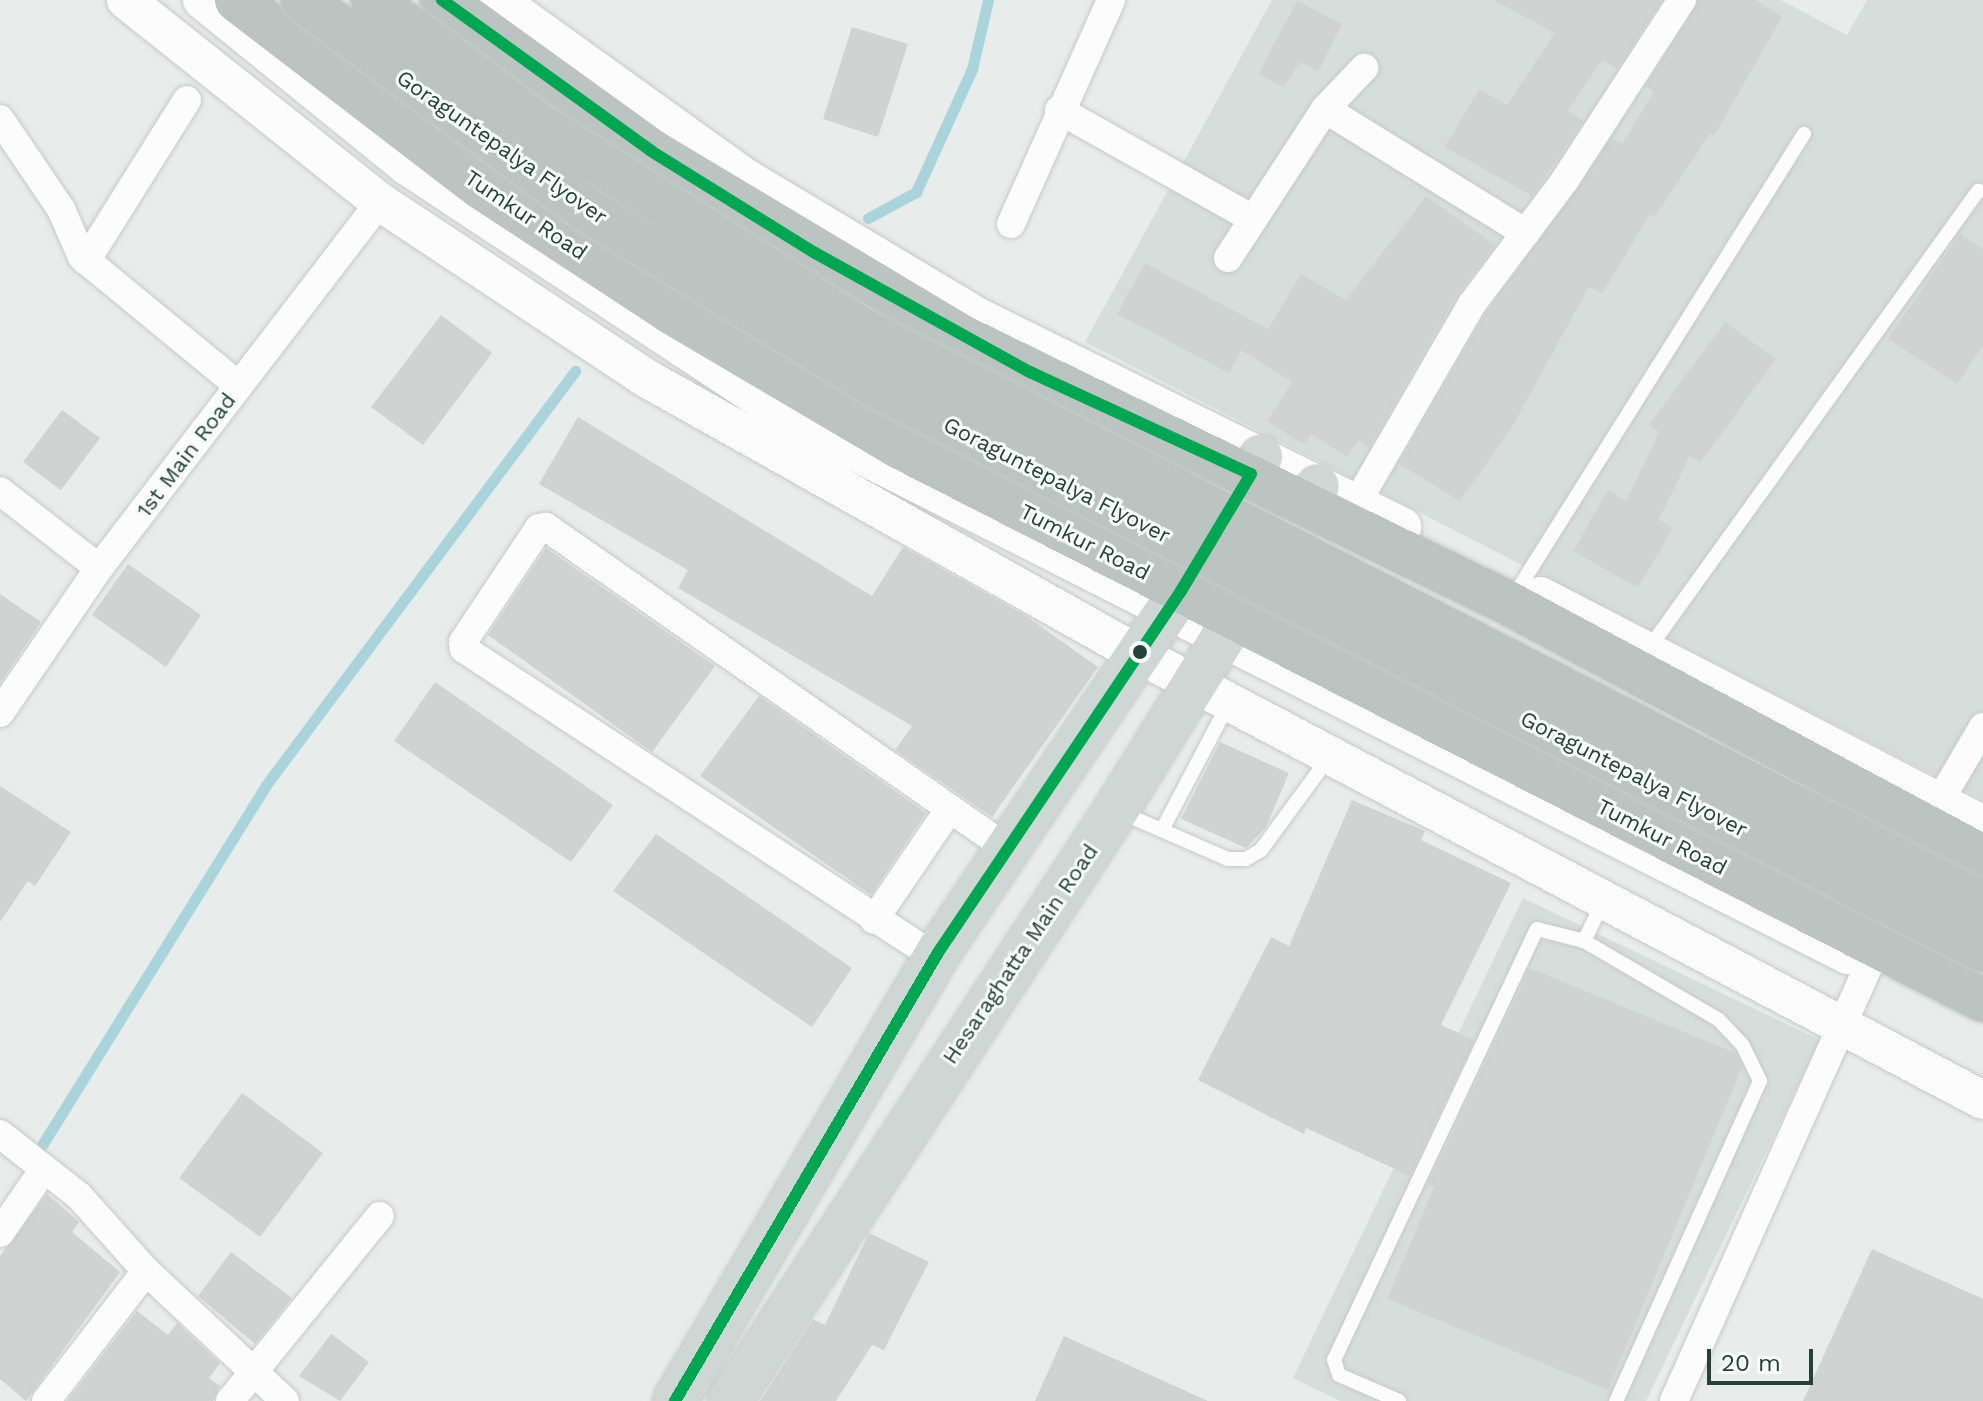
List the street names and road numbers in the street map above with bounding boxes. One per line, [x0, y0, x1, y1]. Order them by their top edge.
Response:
street label: Goraguntepalya Flyover [391, 64, 613, 230]
street label: Tumkur Road [459, 164, 593, 266]
street label: 1st Main Road [131, 388, 241, 522]
street label: Goraguntepalya Flyover [939, 411, 1175, 549]
street label: Tumkur Road [1015, 498, 1155, 586]
street label: Goraguntepalya Flyover [1516, 705, 1752, 843]
street label: Tumkur Road [1592, 793, 1732, 881]
street label: Hesaraghatta Main Road [936, 839, 1104, 1069]

